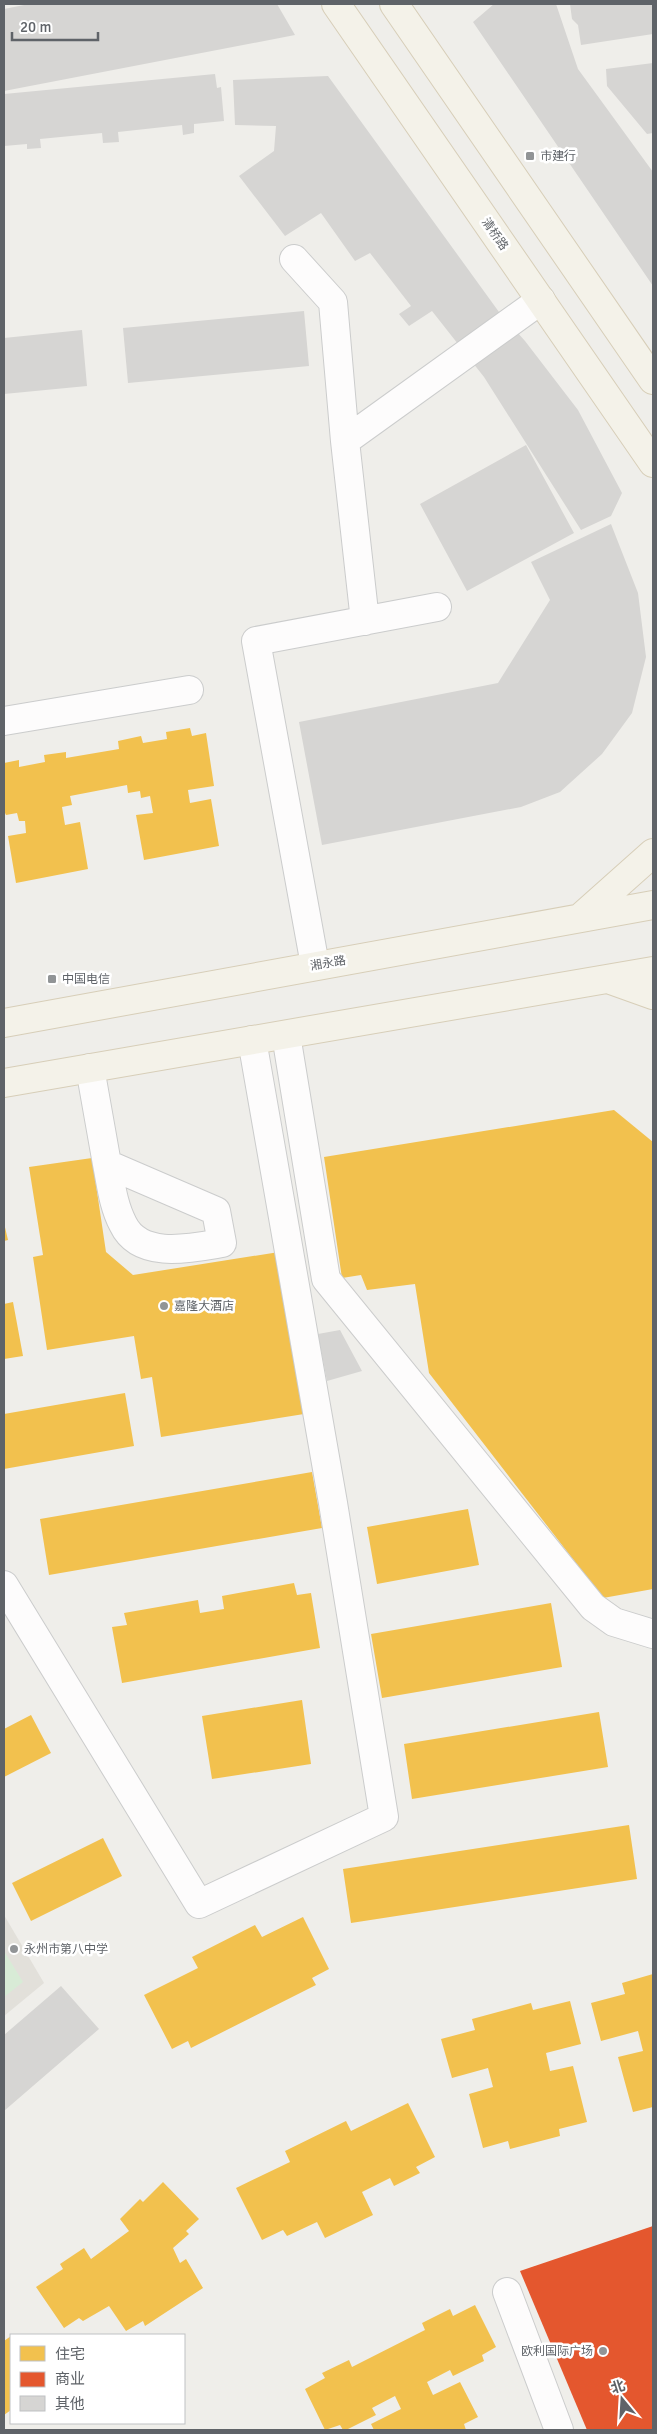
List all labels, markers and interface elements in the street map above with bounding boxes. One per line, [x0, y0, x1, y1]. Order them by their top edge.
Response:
scale bar [12, 10, 99, 42]
text: 20 m [20, 18, 51, 36]
place label: 市建行 [540, 149, 576, 164]
marker: 市建行 [524, 150, 536, 162]
street label: 清桥路 [478, 215, 511, 253]
street label: 湘永路 [309, 953, 347, 974]
place label: 中国电信 [62, 972, 110, 987]
marker: 中国电信 [46, 973, 58, 985]
place label: 嘉隆大酒店 [174, 1299, 234, 1314]
marker: 嘉隆大酒店 [158, 1300, 170, 1312]
place label: 永州市第八中学 [24, 1942, 108, 1957]
marker: 永州市第八中学 [8, 1943, 20, 1955]
legend [10, 2334, 185, 2424]
place label: 欧利国际广场 [521, 2344, 593, 2359]
text: 住宅 [55, 2345, 85, 2363]
marker: 欧利国际广场 [597, 2345, 609, 2357]
text: 商业 [55, 2370, 85, 2388]
north arrow [597, 2374, 647, 2424]
text: 北 [609, 2377, 627, 2397]
text: 其他 [55, 2395, 85, 2413]

